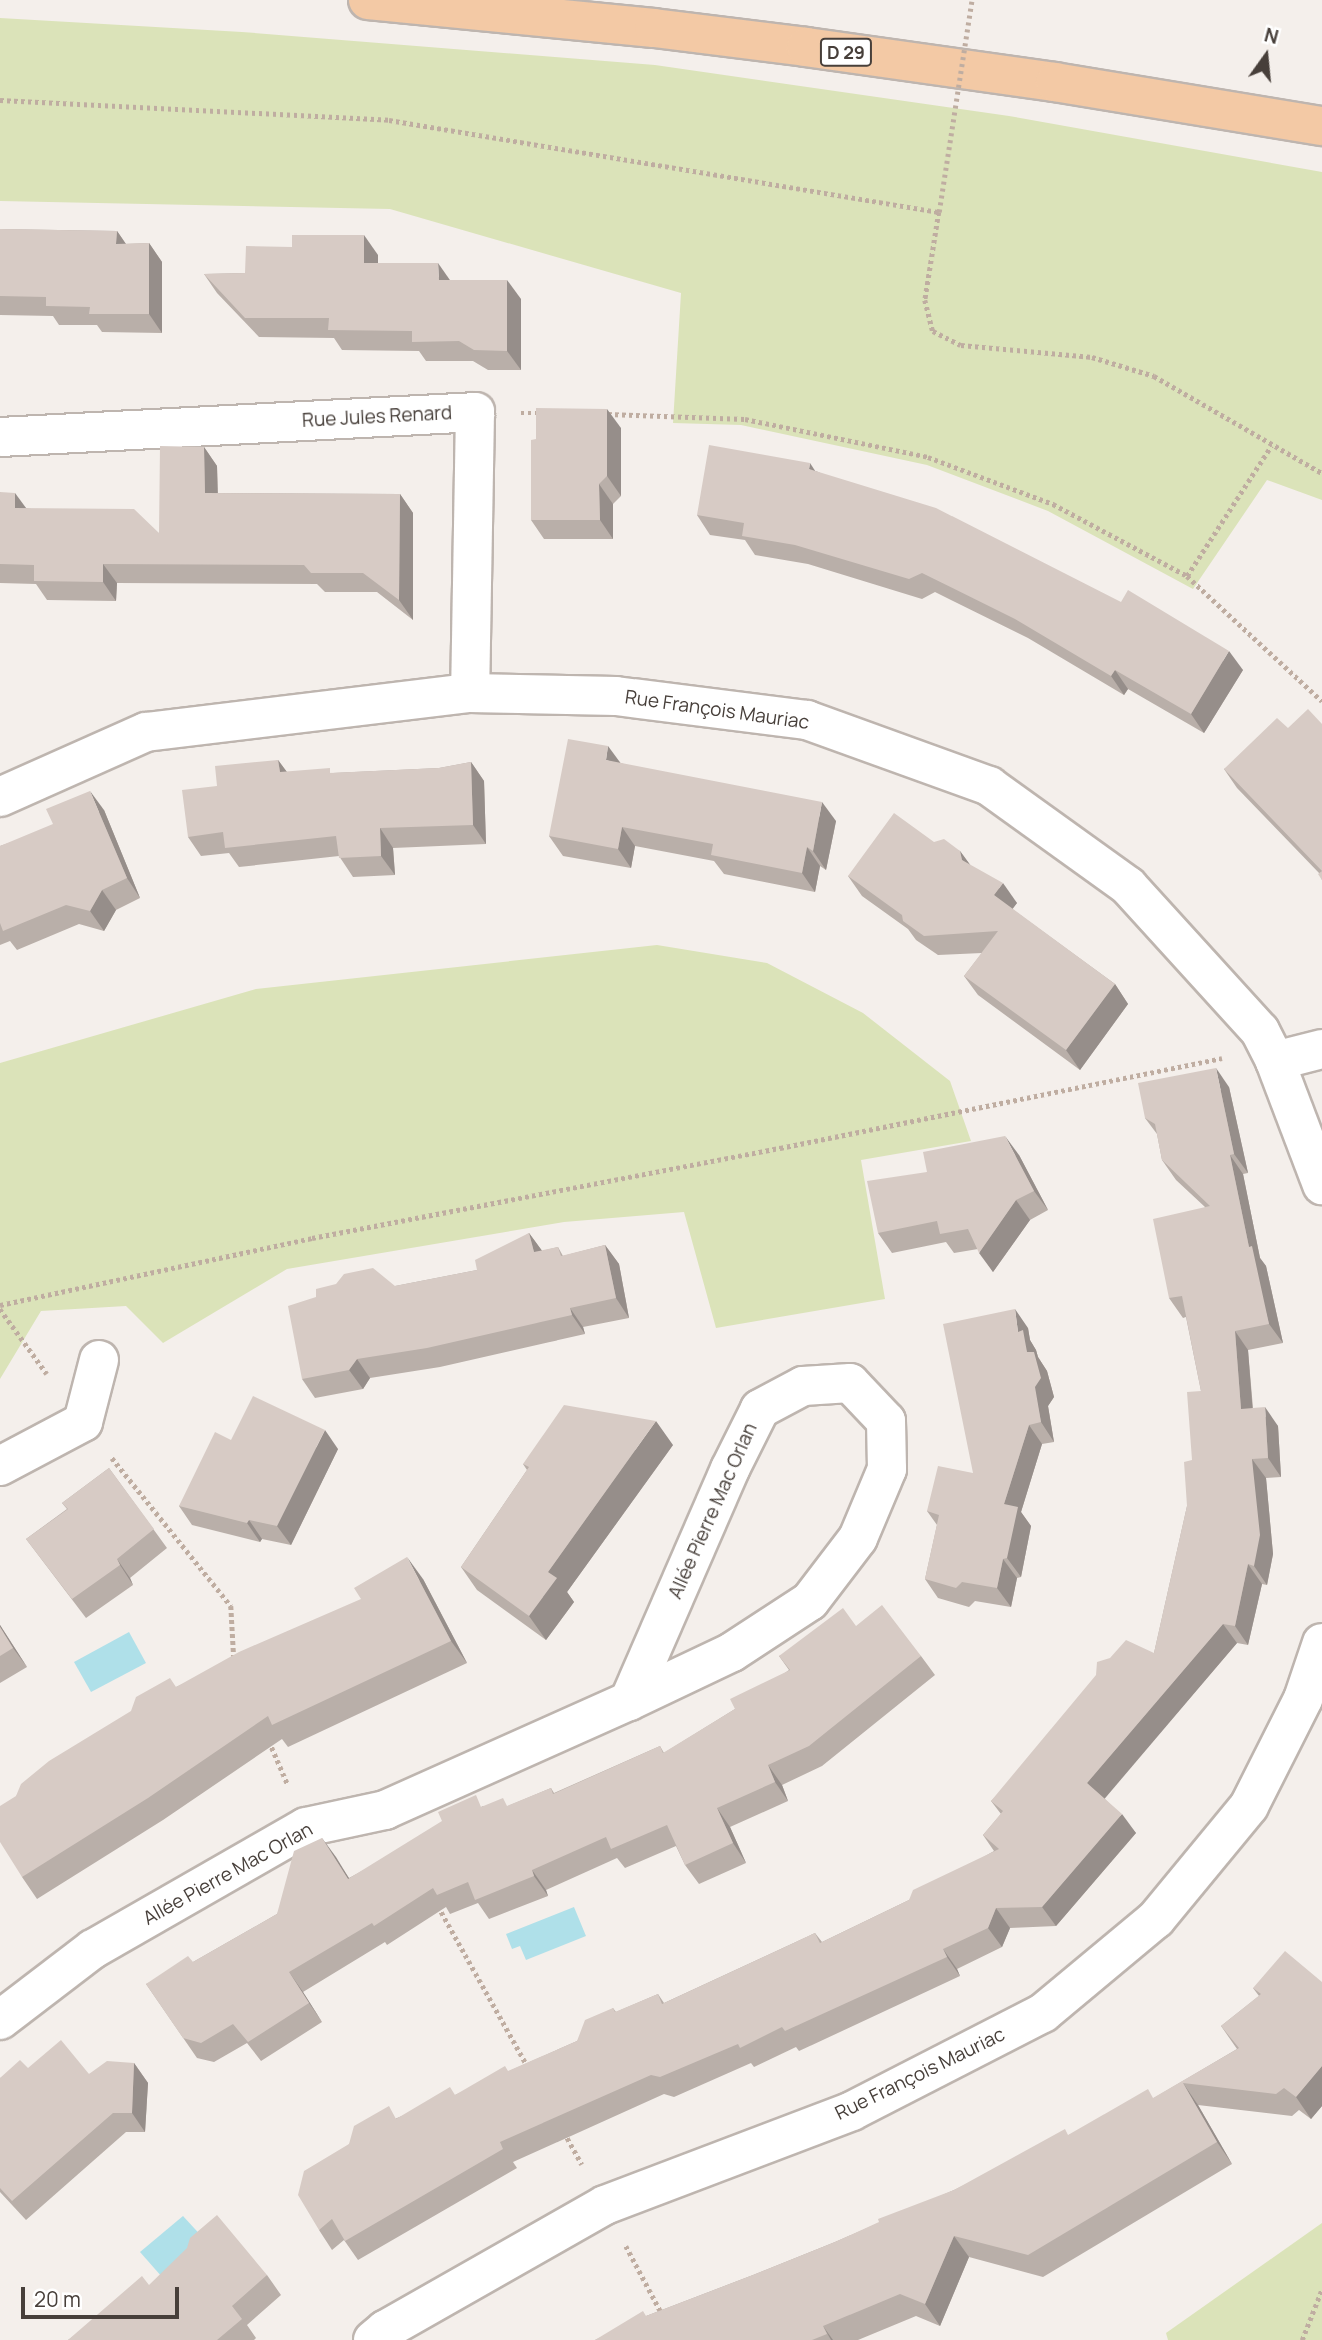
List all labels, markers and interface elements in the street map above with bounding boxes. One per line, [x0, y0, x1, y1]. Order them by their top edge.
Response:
north arrow [1231, 21, 1301, 91]
text: N [1261, 21, 1281, 50]
road number: D 29 [820, 38, 872, 66]
street label: Rue Jules Renard [301, 402, 453, 432]
street label: Rue François Mauriac [623, 686, 811, 734]
street label: Allée Pierre Mac Orlan [664, 1420, 762, 1602]
street label: Allée Pierre Mac Orlan [139, 1818, 317, 1930]
street label: Rue François Mauriac [831, 2023, 1009, 2125]
scale bar [24, 2274, 182, 2318]
text: 20 m [34, 2285, 81, 2313]

